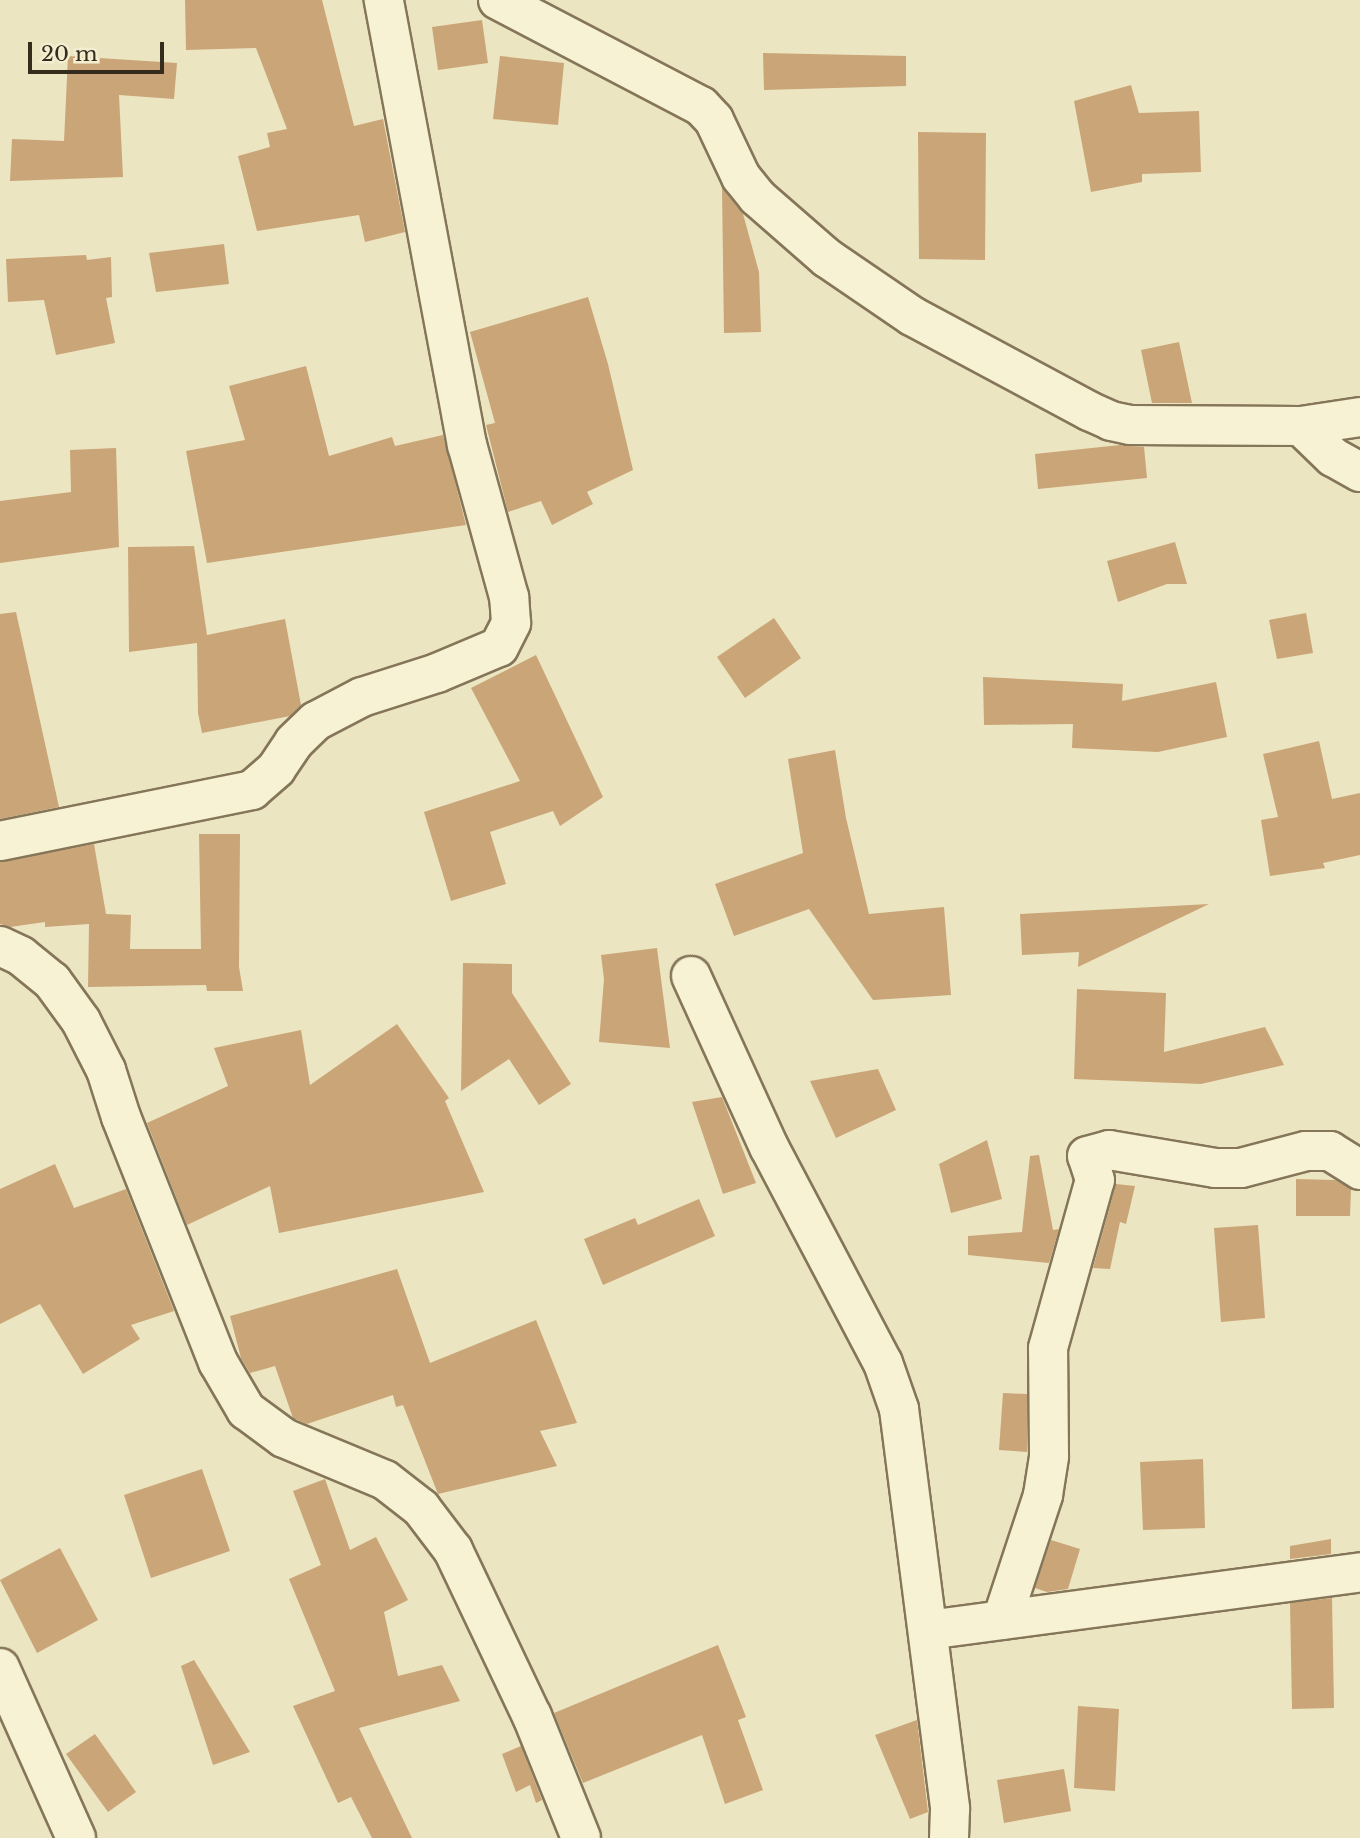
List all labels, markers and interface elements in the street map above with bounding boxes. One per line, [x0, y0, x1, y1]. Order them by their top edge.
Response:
scale bar [32, 28, 168, 72]
text: 20 m [41, 41, 98, 67]

